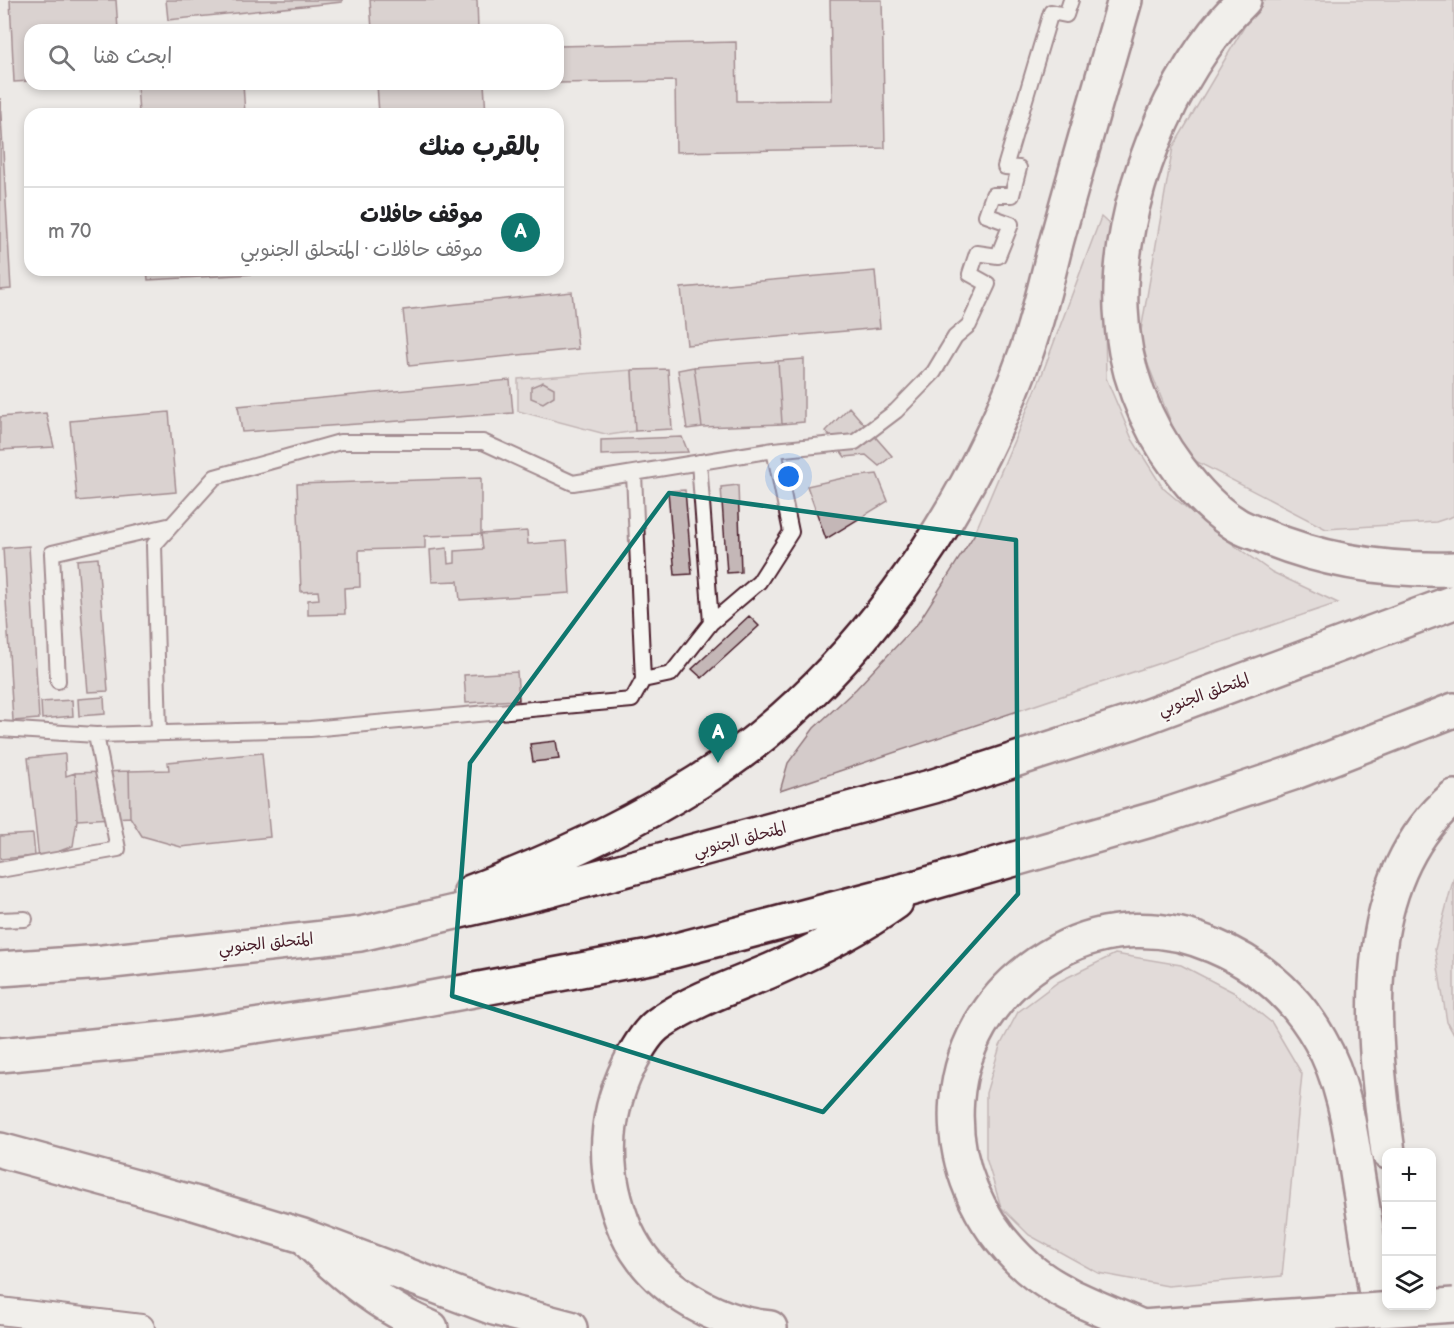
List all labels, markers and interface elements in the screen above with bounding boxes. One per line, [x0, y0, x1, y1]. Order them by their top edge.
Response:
search box [24, 24, 564, 90]
icon: search [45, 41, 78, 74]
text: ابحث هنا [93, 43, 173, 70]
text: بالقرب منك [419, 132, 540, 163]
text: موقف حافلات [360, 202, 483, 229]
text: 70 m [48, 220, 92, 244]
text: A [514, 220, 527, 244]
text: موقف حافلات · المتحلق الجنوبي [240, 238, 483, 262]
your location [774, 462, 803, 491]
street label: المتحلق الجنوبي [1156, 670, 1254, 724]
pin: A [698, 714, 738, 763]
street label: المتحلق الجنوبي [691, 818, 790, 865]
street label: المتحلق الجنوبي [217, 930, 315, 962]
map controls [1382, 1148, 1436, 1310]
button: + [1382, 1148, 1436, 1202]
button: − [1382, 1202, 1436, 1256]
button: layers [1382, 1256, 1436, 1310]

